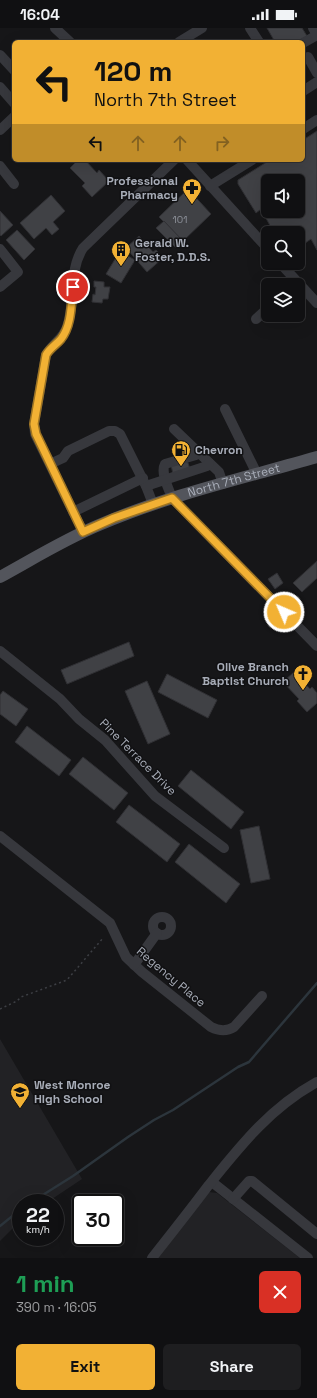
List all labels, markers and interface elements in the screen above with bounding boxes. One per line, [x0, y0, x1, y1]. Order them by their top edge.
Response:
text: 16:04 [20, 5, 60, 24]
text: 120 m [94, 53, 172, 89]
icon: left [28, 56, 80, 108]
text: North 7th Street [94, 88, 237, 111]
icon: left [85, 132, 107, 154]
icon: ahead [127, 132, 149, 154]
icon: ahead [169, 132, 191, 154]
icon: right [211, 132, 233, 154]
place label: Professional Pharmacy [106, 173, 178, 203]
map controls [261, 174, 305, 322]
button: sound [261, 174, 305, 218]
pharmacy icon: Professional Pharmacy [181, 177, 203, 205]
house number: 101 [173, 213, 187, 226]
button: search [261, 226, 305, 270]
place label: Gerald W. Foster, D.D.S. [135, 235, 211, 265]
building icon: Gerald W. Foster, D.D.S. [110, 239, 132, 267]
pin [56, 270, 90, 304]
icon: arrive [62, 276, 84, 298]
button: layers [261, 278, 305, 322]
fuel station icon: Chevron [170, 439, 192, 467]
place label: Chevron [195, 442, 243, 458]
street label: North 7th Street [186, 460, 282, 501]
position arrow [263, 591, 305, 633]
place label: Olive Branch Baptist Church [202, 659, 289, 689]
church icon: Olive Branch Baptist Church [292, 663, 314, 691]
street label: Pine Terrace Drive [96, 715, 180, 799]
street label: Regency Place [133, 943, 209, 1011]
place label: West Monroe High School [34, 1077, 111, 1107]
school or university icon: West Monroe High School [9, 1081, 31, 1109]
speed limit sign: 30 [72, 1194, 124, 1246]
text: 22 [26, 1202, 50, 1228]
text: km/h [26, 1223, 50, 1236]
text: 1 min [16, 1268, 75, 1299]
button: close [259, 1271, 301, 1313]
text: 390 m · 16:05 [16, 1299, 97, 1316]
button: Exit [16, 1344, 155, 1390]
button: Share [163, 1344, 301, 1390]

